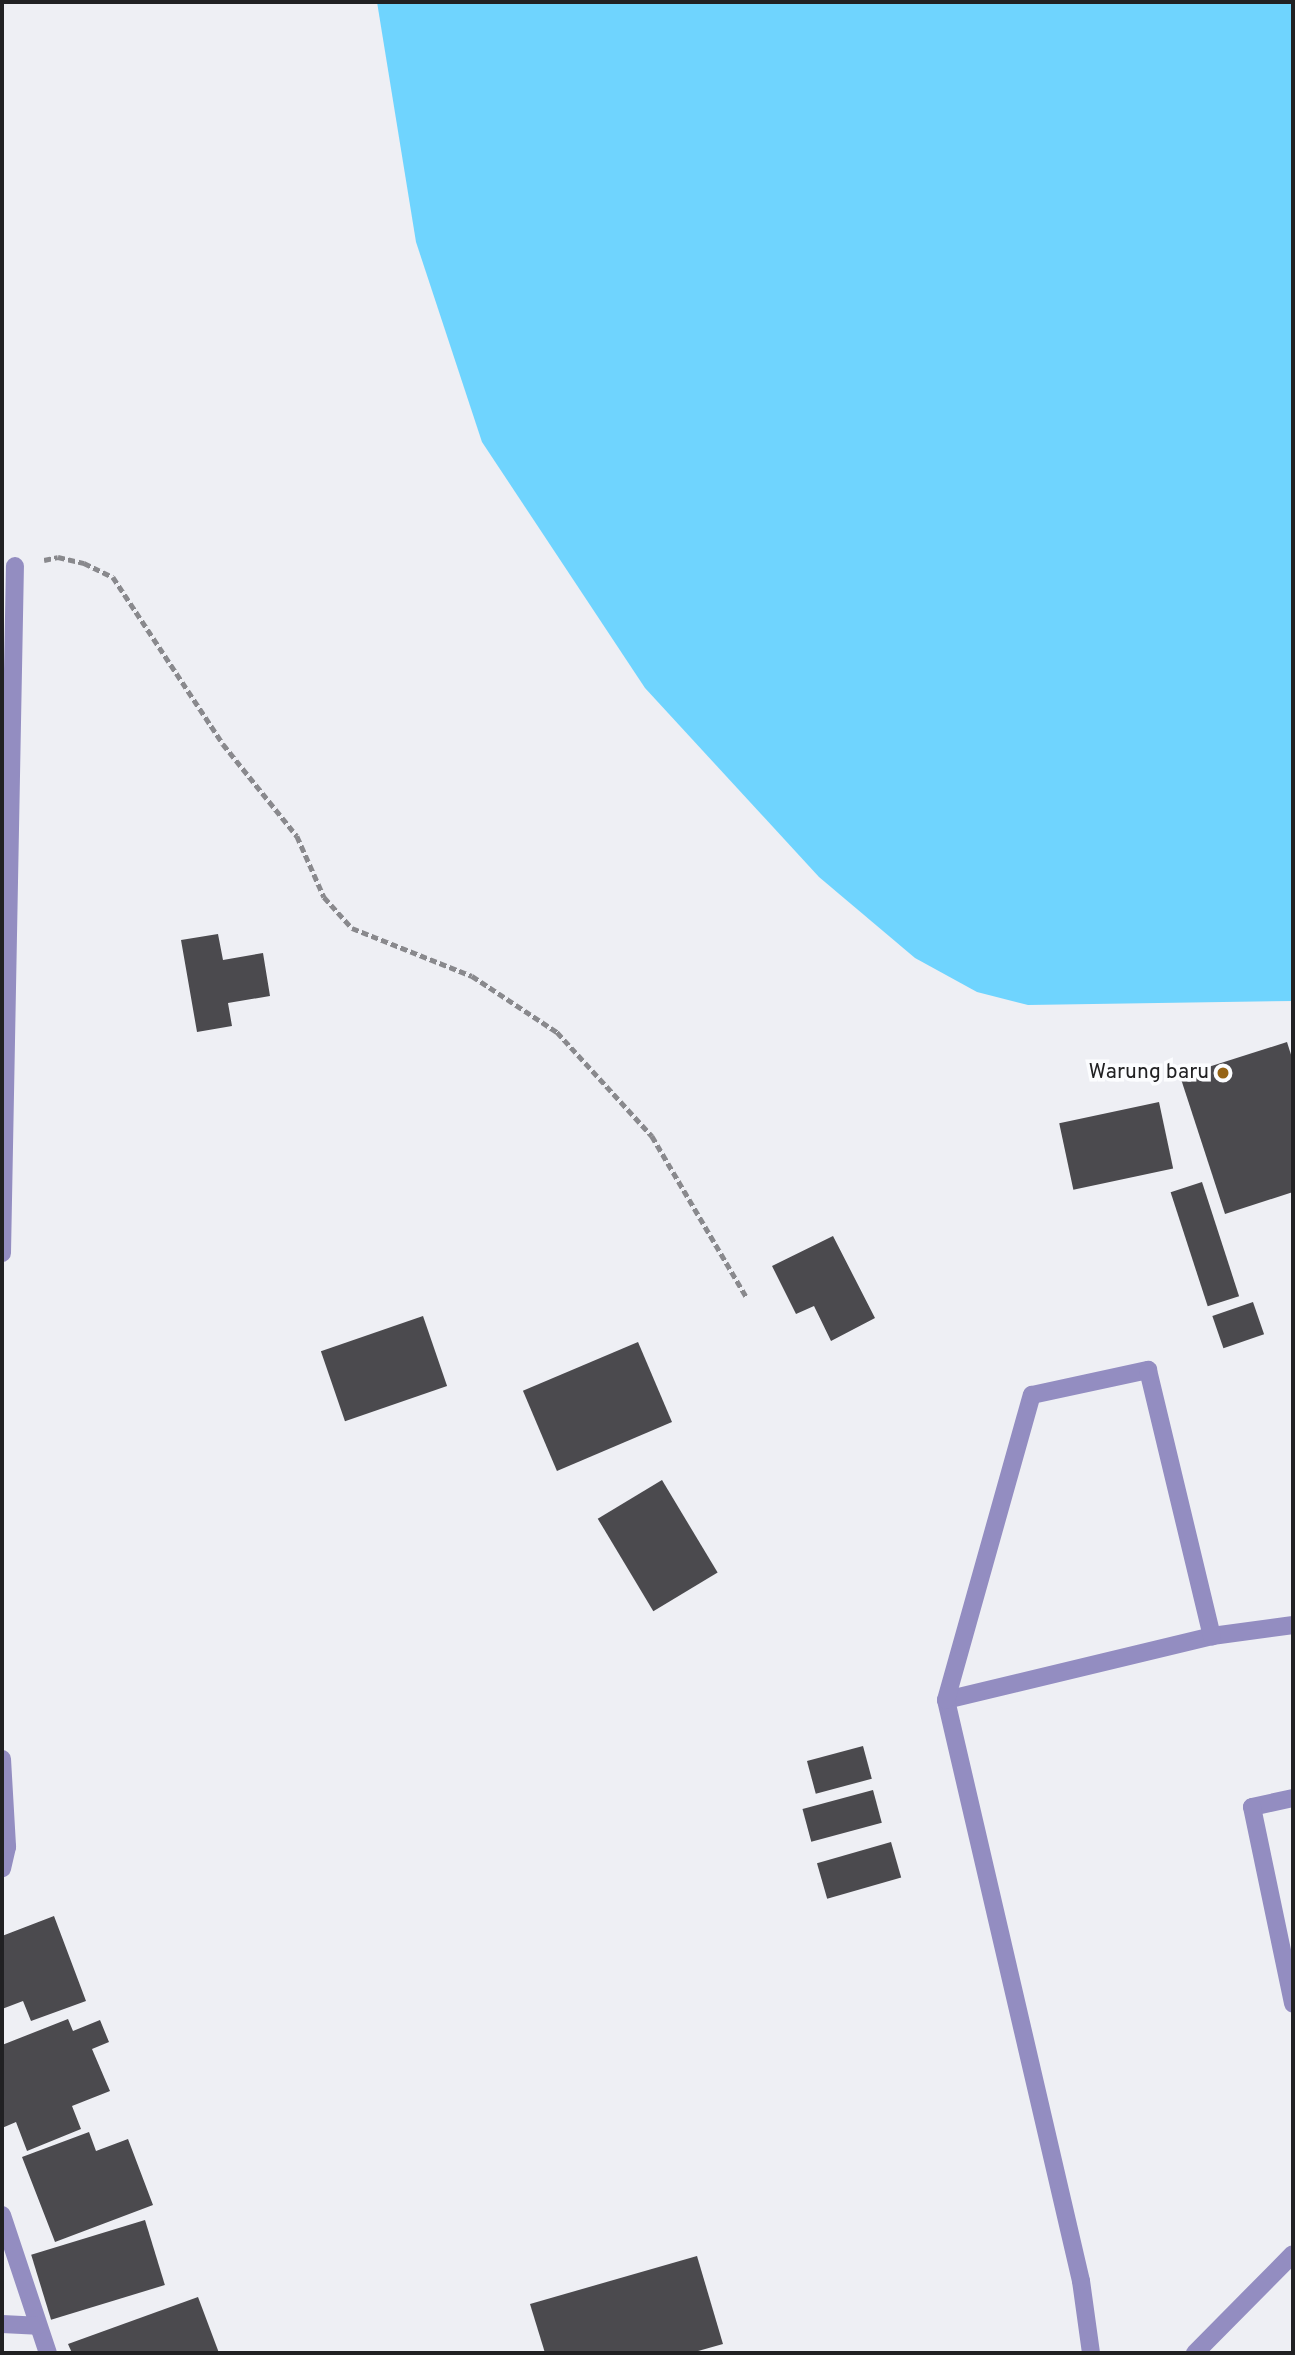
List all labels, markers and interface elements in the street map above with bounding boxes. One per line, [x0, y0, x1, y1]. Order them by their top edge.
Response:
place label: Warung baru [1089, 1060, 1209, 1086]
marker: Warung baru [1215, 1065, 1231, 1081]

